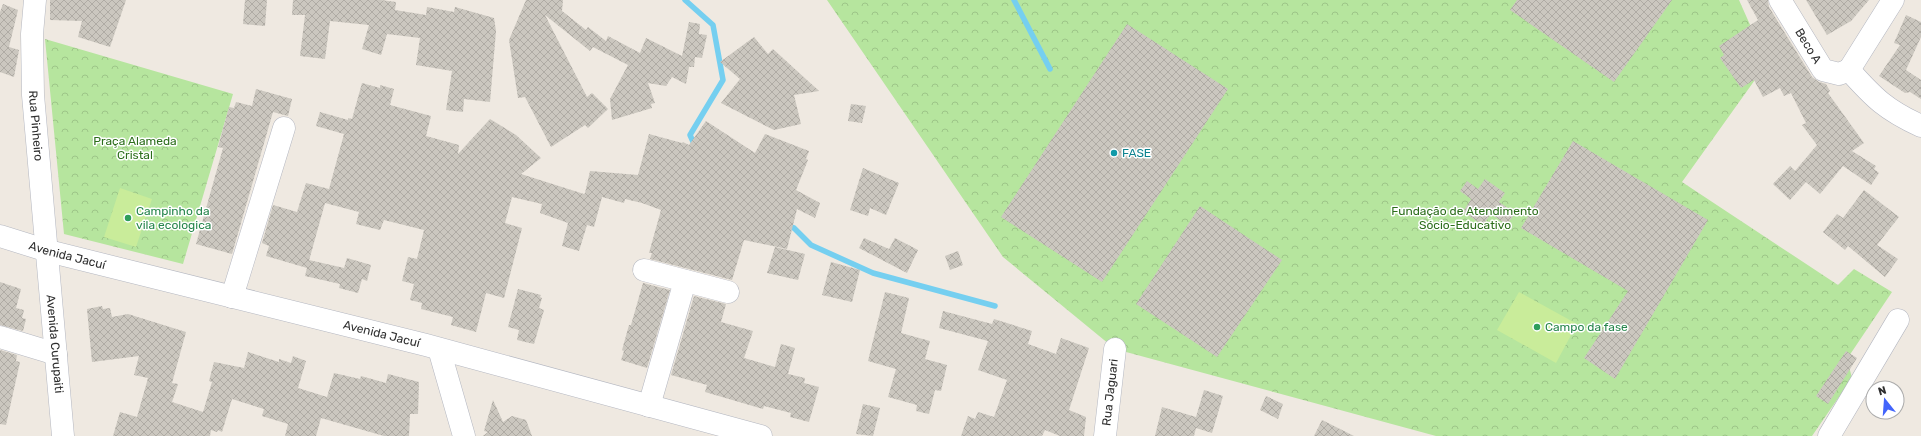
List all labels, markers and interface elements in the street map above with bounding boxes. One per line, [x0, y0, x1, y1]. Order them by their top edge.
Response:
street label: Beco A [1792, 26, 1824, 66]
street label: Rua Pinheiro [26, 90, 46, 162]
park label: Praça Alameda Cristal [93, 134, 177, 162]
place label: FASE [1122, 146, 1151, 160]
marker: FASE [1109, 148, 1119, 158]
place label: Campinho da vila ecologica [136, 204, 211, 232]
park label: Fundação de Atendimento Sócio-Educativo [1391, 204, 1539, 232]
marker: Campinho da vila ecologica [123, 213, 133, 223]
street label: Avenida Jacuí [27, 238, 108, 272]
street label: Avenida Curupaiti [44, 294, 66, 394]
street label: Avenida Jacuí [342, 318, 422, 351]
place label: Campo da fase [1545, 320, 1628, 334]
marker: Campo da fase [1532, 322, 1542, 332]
street label: Rua Jaguari [1099, 358, 1121, 427]
north arrow [1865, 380, 1905, 420]
text: N [1877, 384, 1888, 398]

